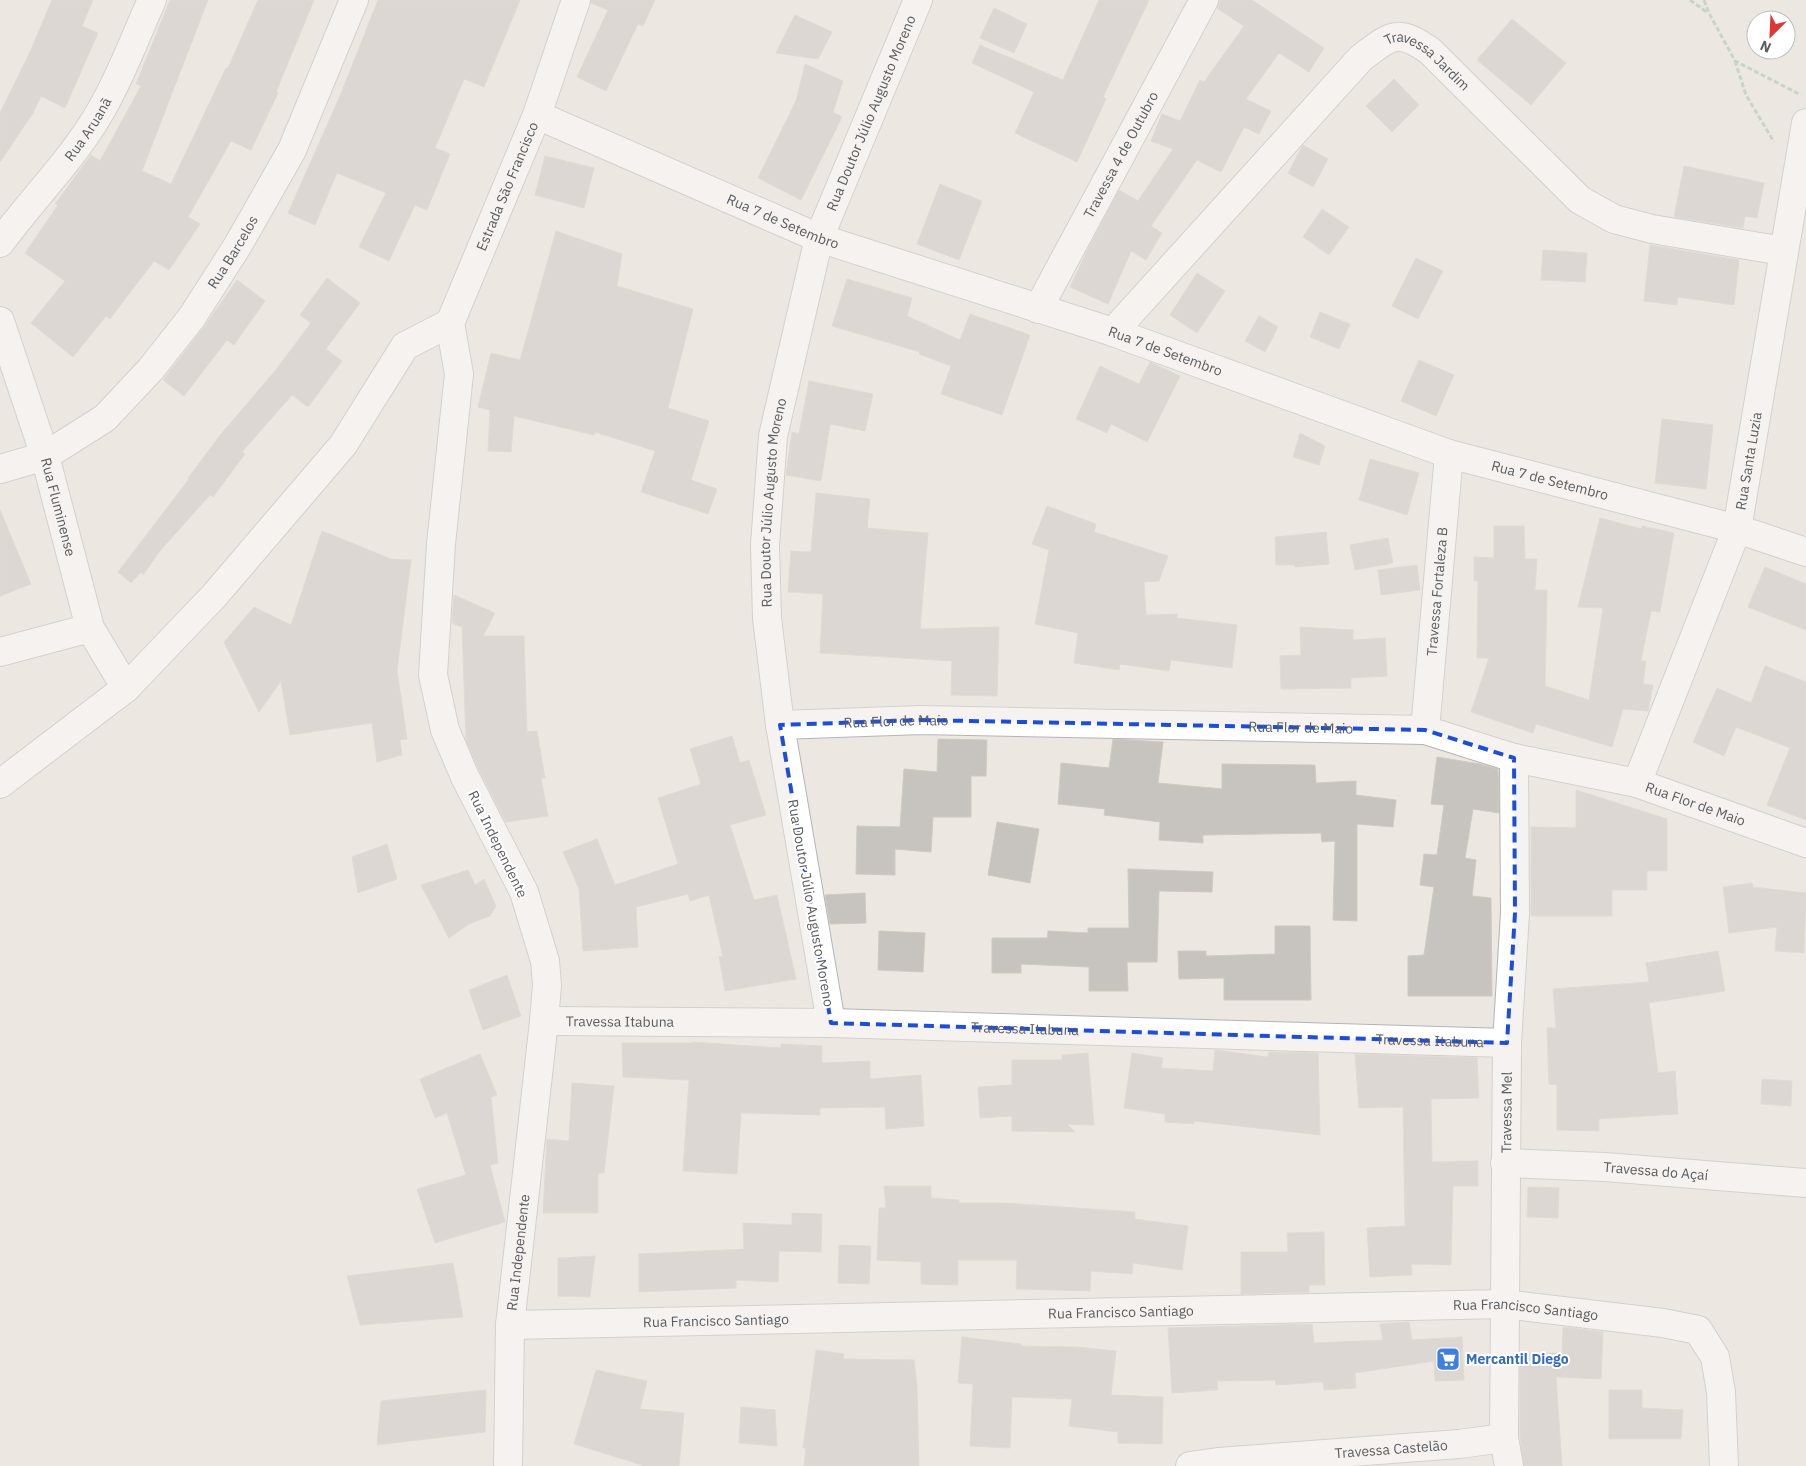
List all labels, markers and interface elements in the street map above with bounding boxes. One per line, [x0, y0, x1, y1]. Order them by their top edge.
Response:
north arrow [1746, 10, 1796, 60]
street label: Rua Doutor Júlio Augusto Moreno [822, 12, 920, 214]
street label: Travessa Jardim [1381, 28, 1474, 95]
text: N [1757, 37, 1774, 57]
street label: Travessa 4 de Outubro [1079, 88, 1162, 221]
street label: Rua Aruanã [60, 94, 116, 165]
street label: Estrada São Francisco [472, 119, 542, 254]
street label: Rua 7 de Setembro [724, 190, 841, 253]
street label: Rua Barcelos [203, 212, 262, 292]
street label: Rua 7 de Setembro [1106, 322, 1225, 380]
street label: Rua Doutor Júlio Augusto Moreno [756, 396, 791, 608]
street label: Rua Santa Luzia [1731, 410, 1766, 511]
street label: Rua Fluminense [37, 456, 80, 558]
street label: Rua 7 de Setembro [1489, 456, 1610, 504]
street label: Travessa Fortaleza B [1422, 526, 1452, 657]
street label: Rua Flor de Maio [843, 711, 949, 732]
street label: Rua Flor de Maio [1248, 717, 1354, 738]
street label: Rua Flor de Maio [1643, 778, 1748, 830]
street label: Rua Independente [464, 787, 532, 901]
street label: Rua Doutor Júlio Augusto Moreno [784, 798, 838, 1008]
street label: Travessa Itabuna [566, 1012, 675, 1031]
street label: Travessa Itabuna [971, 1018, 1080, 1039]
street label: Travessa Itabuna [1375, 1030, 1485, 1051]
street label: Travessa Mel [1497, 1071, 1516, 1153]
street label: Travessa do Açaí [1603, 1158, 1709, 1184]
street label: Rua Independente [503, 1193, 534, 1312]
street label: Rua Francisco Santiago [1453, 1295, 1599, 1324]
street label: Rua Francisco Santiago [1048, 1302, 1194, 1323]
street label: Rua Francisco Santiago [643, 1310, 789, 1331]
supermarket icon: Mercantil Diego [1435, 1346, 1461, 1372]
place label: Mercantil Diego [1466, 1350, 1569, 1368]
street label: Travessa Castelão [1334, 1436, 1449, 1462]

